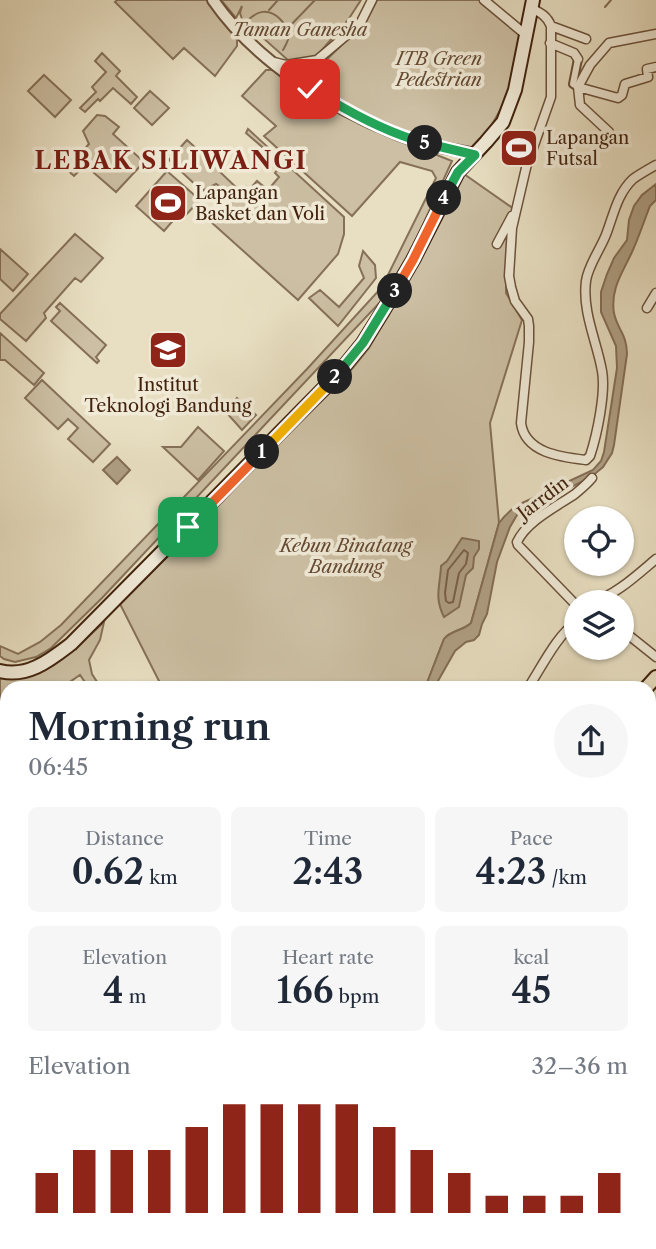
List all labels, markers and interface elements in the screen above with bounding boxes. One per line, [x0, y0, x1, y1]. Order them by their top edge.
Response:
park label: Taman Ganesha [233, 19, 368, 41]
park label: ITB Green Pedestrian [394, 48, 482, 91]
pin [280, 59, 340, 119]
icon: check [291, 70, 329, 108]
pin: 5 [408, 125, 442, 160]
sports icon: Lapangan Futsal [498, 127, 540, 169]
place label: Lapangan Futsal [546, 127, 629, 170]
text: 5 [419, 131, 430, 154]
district label: LEBAK SILIWANGI [34, 146, 308, 175]
pin: 4 [426, 180, 462, 216]
sports icon: Lapangan Basket dan Voli [147, 182, 189, 224]
place label: Lapangan Basket dan Voli [195, 182, 325, 225]
text: 4 [438, 186, 449, 209]
pin: 3 [378, 274, 412, 308]
text: 3 [389, 279, 400, 302]
school or university icon: Institut Teknologi Bandung [147, 329, 189, 371]
pin: 2 [318, 360, 352, 394]
text: 2 [329, 365, 340, 388]
place label: Institut Teknologi Bandung [85, 374, 252, 417]
pin: 1 [244, 434, 280, 470]
text: 1 [257, 440, 266, 463]
street label: Jarrdin [511, 472, 573, 526]
pin [158, 497, 218, 557]
map controls [564, 506, 634, 660]
button: locate [564, 506, 634, 576]
icon: arrive [169, 508, 207, 546]
park label: Kebun Binatang Bandung [278, 535, 414, 578]
button: layers [564, 590, 634, 660]
text: Morning run [28, 703, 271, 750]
button: share [554, 704, 628, 778]
text: 06:45 [28, 753, 88, 781]
text: Distance [85, 827, 164, 850]
text: Time [304, 827, 352, 850]
text: Pace [510, 827, 553, 850]
text: 0.62 [72, 850, 144, 893]
text: 2:43 [293, 850, 363, 893]
text: 4:23 [476, 850, 546, 893]
text: km [144, 866, 178, 889]
text: /km [546, 866, 587, 889]
text: Elevation [82, 946, 167, 969]
text: Heart rate [282, 946, 374, 969]
text: kcal [513, 946, 549, 969]
text: 4 [103, 969, 124, 1012]
text: 166 [277, 969, 334, 1012]
text: 45 [511, 969, 551, 1012]
text: m [124, 985, 146, 1008]
text: bpm [334, 985, 379, 1008]
text: Elevation [28, 1052, 131, 1080]
text: 32–36 m [531, 1052, 628, 1080]

